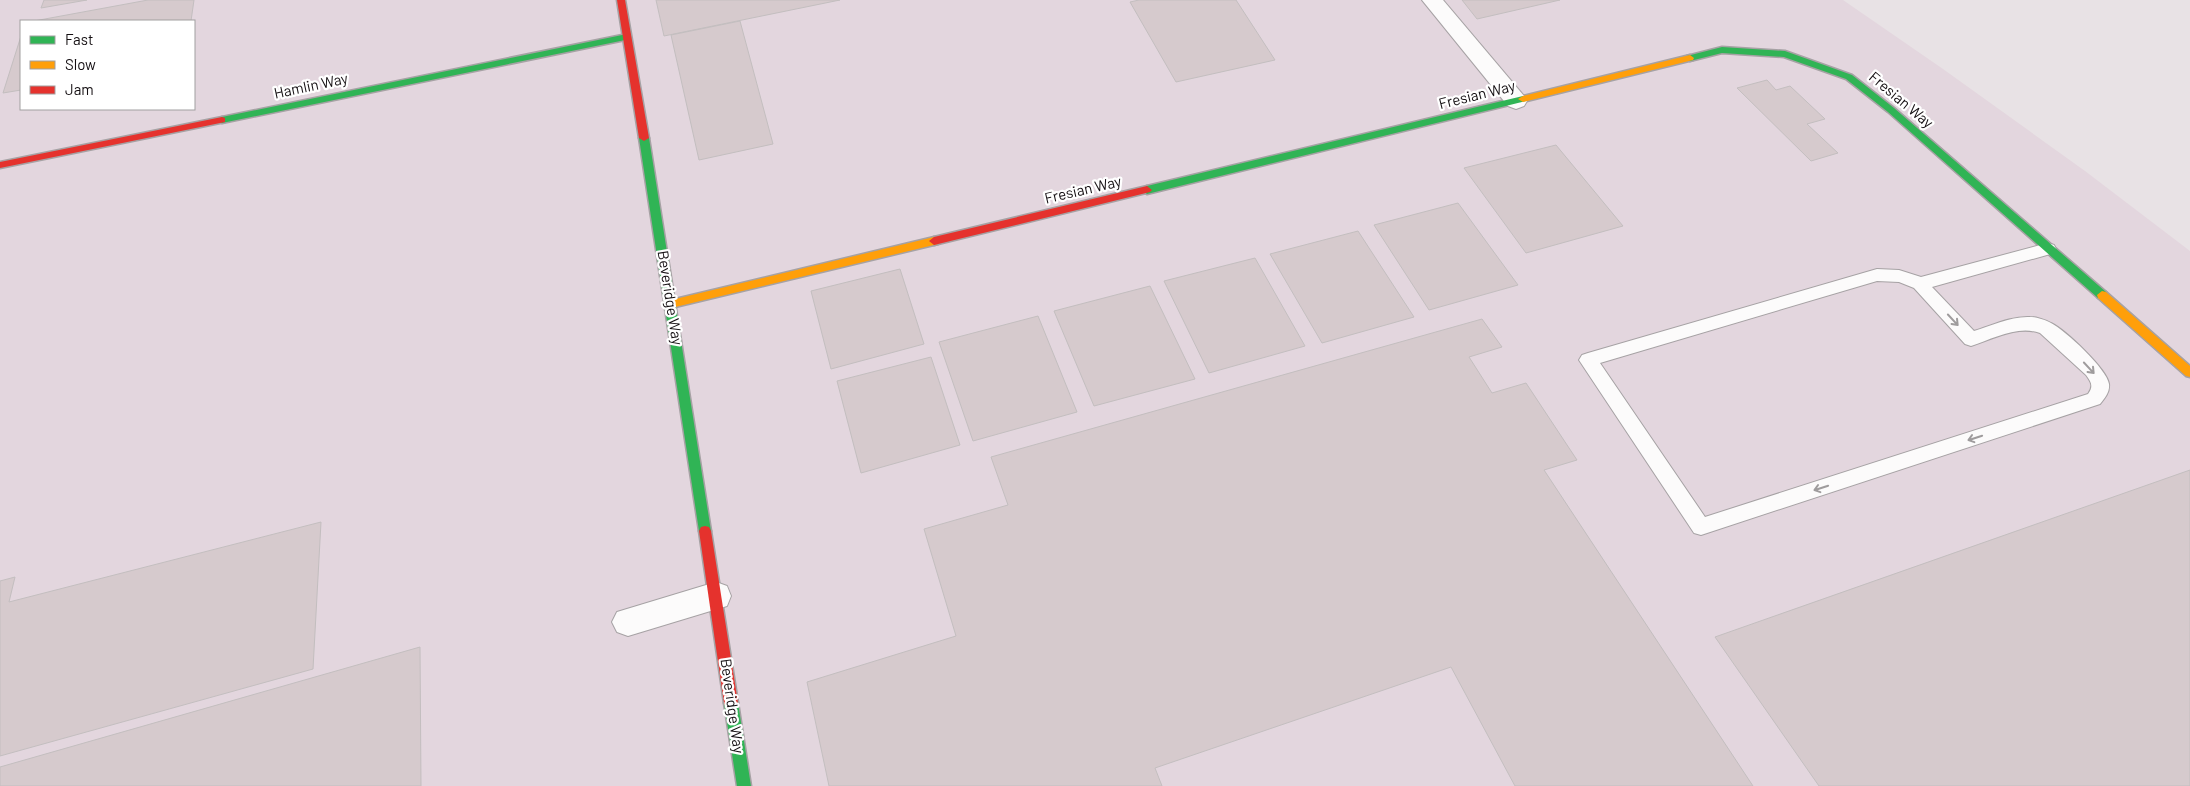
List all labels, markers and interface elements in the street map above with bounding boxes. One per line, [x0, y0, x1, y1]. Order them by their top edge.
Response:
legend [20, 20, 195, 110]
text: Fast [65, 30, 93, 48]
text: Slow [65, 55, 96, 73]
street label: Fresian Way [1866, 67, 1937, 131]
street label: Hamlin Way [272, 68, 350, 102]
street label: Fresian Way [1437, 76, 1517, 112]
text: Jam [65, 80, 94, 98]
street label: Fresian Way [1043, 171, 1123, 207]
street label: Beveridge Way [655, 249, 687, 346]
one-way arrow [1947, 314, 1959, 326]
one-way arrow [2083, 361, 2095, 374]
one-way arrow [1968, 434, 1984, 443]
one-way arrow [1813, 484, 1829, 494]
street label: Beveridge Way [717, 657, 749, 754]

